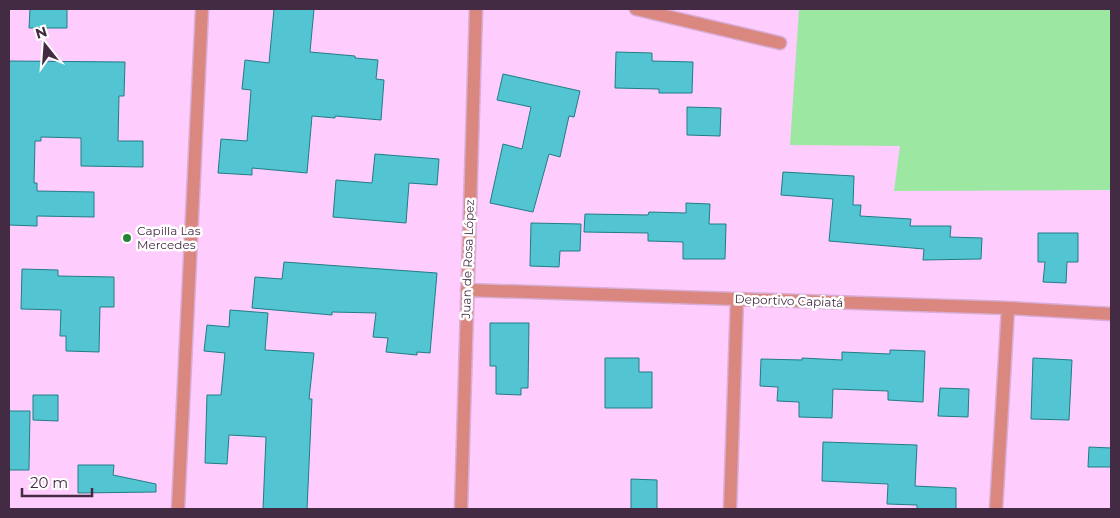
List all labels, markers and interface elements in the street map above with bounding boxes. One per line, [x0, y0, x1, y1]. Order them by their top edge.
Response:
north arrow [20, 20, 70, 70]
text: N [33, 22, 49, 43]
street label: Juan de Rosa López [458, 199, 477, 320]
place label: Capilla Las Mercedes [137, 223, 201, 252]
marker: Capilla Las Mercedes [121, 232, 133, 244]
street label: Deportivo Capiatá [735, 291, 844, 310]
scale bar [22, 466, 92, 498]
text: 20 m [30, 473, 68, 492]

